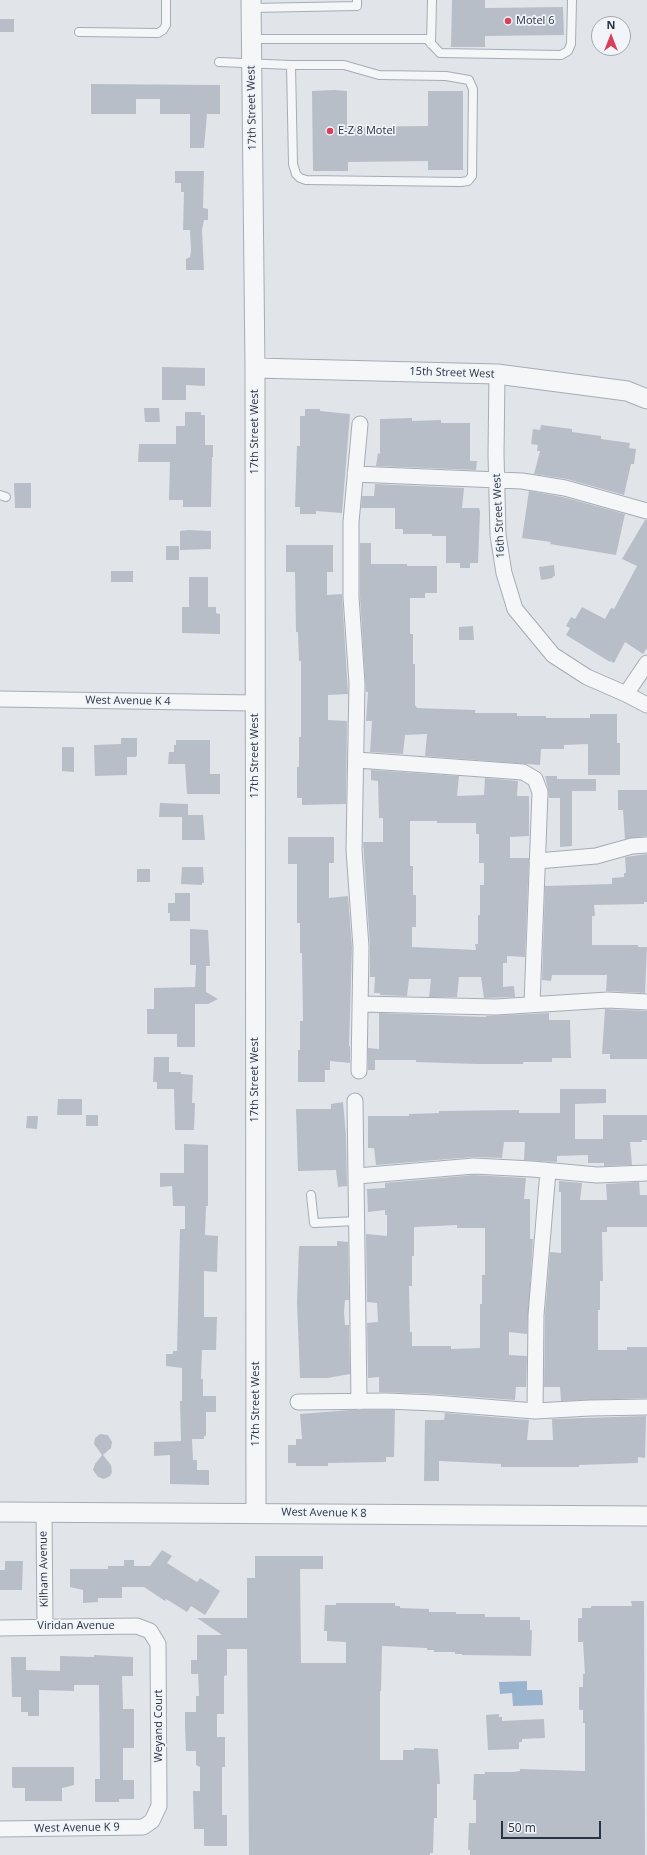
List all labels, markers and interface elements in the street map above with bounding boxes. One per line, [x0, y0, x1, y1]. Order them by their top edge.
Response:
place label: Motel 6 [516, 14, 555, 28]
marker: Motel 6 [503, 16, 513, 26]
north arrow [591, 16, 631, 56]
text: N [607, 17, 615, 32]
street label: 17th Street West [245, 65, 259, 151]
place label: E-Z 8 Motel [338, 124, 395, 138]
marker: E-Z 8 Motel [325, 126, 335, 136]
street label: 15th Street West [409, 365, 495, 381]
street label: 17th Street West [248, 389, 262, 475]
street label: 16th Street West [490, 473, 508, 559]
street label: West Avenue K 4 [85, 694, 171, 708]
street label: 17th Street West [248, 713, 262, 799]
street label: 17th Street West [248, 1037, 262, 1123]
street label: 17th Street West [249, 1361, 263, 1447]
street label: West Avenue K 8 [281, 1506, 367, 1520]
street label: Kilham Avenue [37, 1531, 51, 1607]
street label: Viridan Avenue [37, 1619, 115, 1633]
street label: Weyand Court [152, 1690, 166, 1762]
scale bar [503, 1813, 603, 1839]
text: 50 m [508, 1819, 536, 1836]
street label: West Avenue K 9 [34, 1821, 120, 1835]

